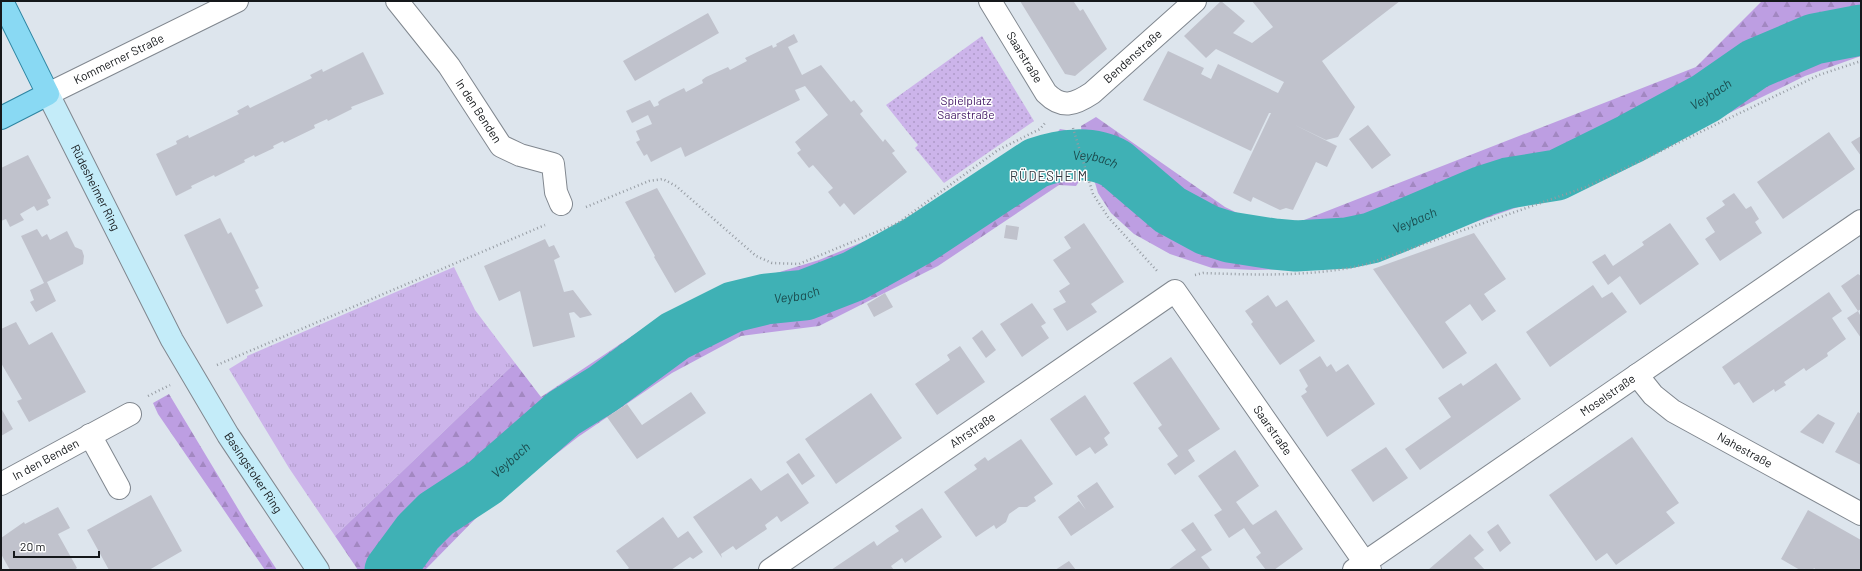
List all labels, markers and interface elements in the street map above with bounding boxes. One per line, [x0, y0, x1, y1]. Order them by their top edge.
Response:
street label: Bendenstraße [1100, 26, 1164, 86]
street label: Saarstraße [1004, 29, 1046, 85]
street label: Kommerner Straße [71, 30, 166, 86]
water label: Veybach [1687, 75, 1735, 113]
street label: In den Benden [453, 76, 505, 145]
park label: Spielplatz Saarstraße [937, 93, 995, 121]
street label: Rüdesheimer Ring [69, 142, 124, 233]
water label: Veybach [1072, 147, 1121, 172]
district label: RÜDESHEIM [1010, 168, 1088, 184]
water label: Veybach [1390, 204, 1439, 237]
water label: Veybach [773, 282, 822, 306]
street label: Moselstraße [1577, 371, 1637, 418]
street label: Saarstraße [1251, 402, 1295, 457]
street label: Ahrstraße [947, 409, 997, 450]
street label: Basingstoker Ring [222, 429, 286, 515]
street label: Nahestraße [1715, 429, 1775, 470]
street label: In den Benden [10, 435, 81, 482]
water label: Veybach [488, 438, 533, 481]
scale bar [14, 533, 99, 559]
text: 20 m [20, 539, 46, 553]

